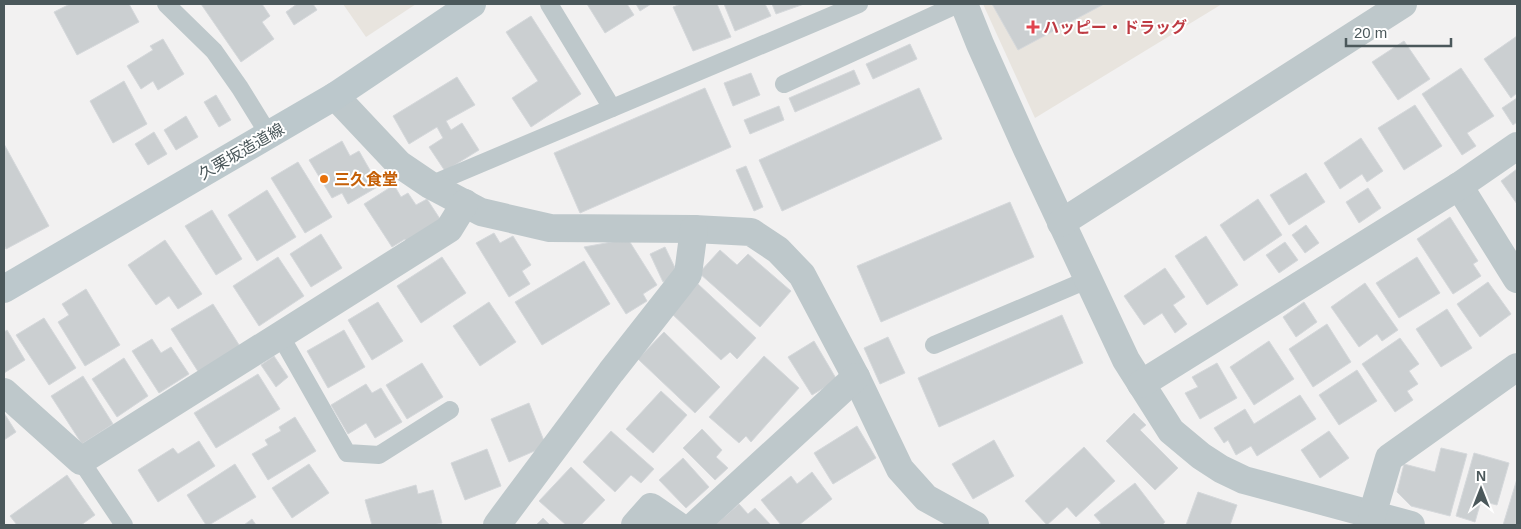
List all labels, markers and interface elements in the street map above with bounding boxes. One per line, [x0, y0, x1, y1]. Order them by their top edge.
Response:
scale bar [1346, 15, 1451, 47]
place label: ハッピー・ドラッグ [1043, 18, 1187, 36]
marker: ハッピー・ドラッグ [1027, 21, 1039, 33]
text: 20 m [1354, 24, 1387, 41]
street label: 久栗坂造道線 [195, 120, 287, 183]
place label: 三久食堂 [334, 171, 398, 188]
marker: 三久食堂 [318, 173, 330, 185]
north arrow [1456, 464, 1506, 514]
text: N [1476, 468, 1486, 484]

